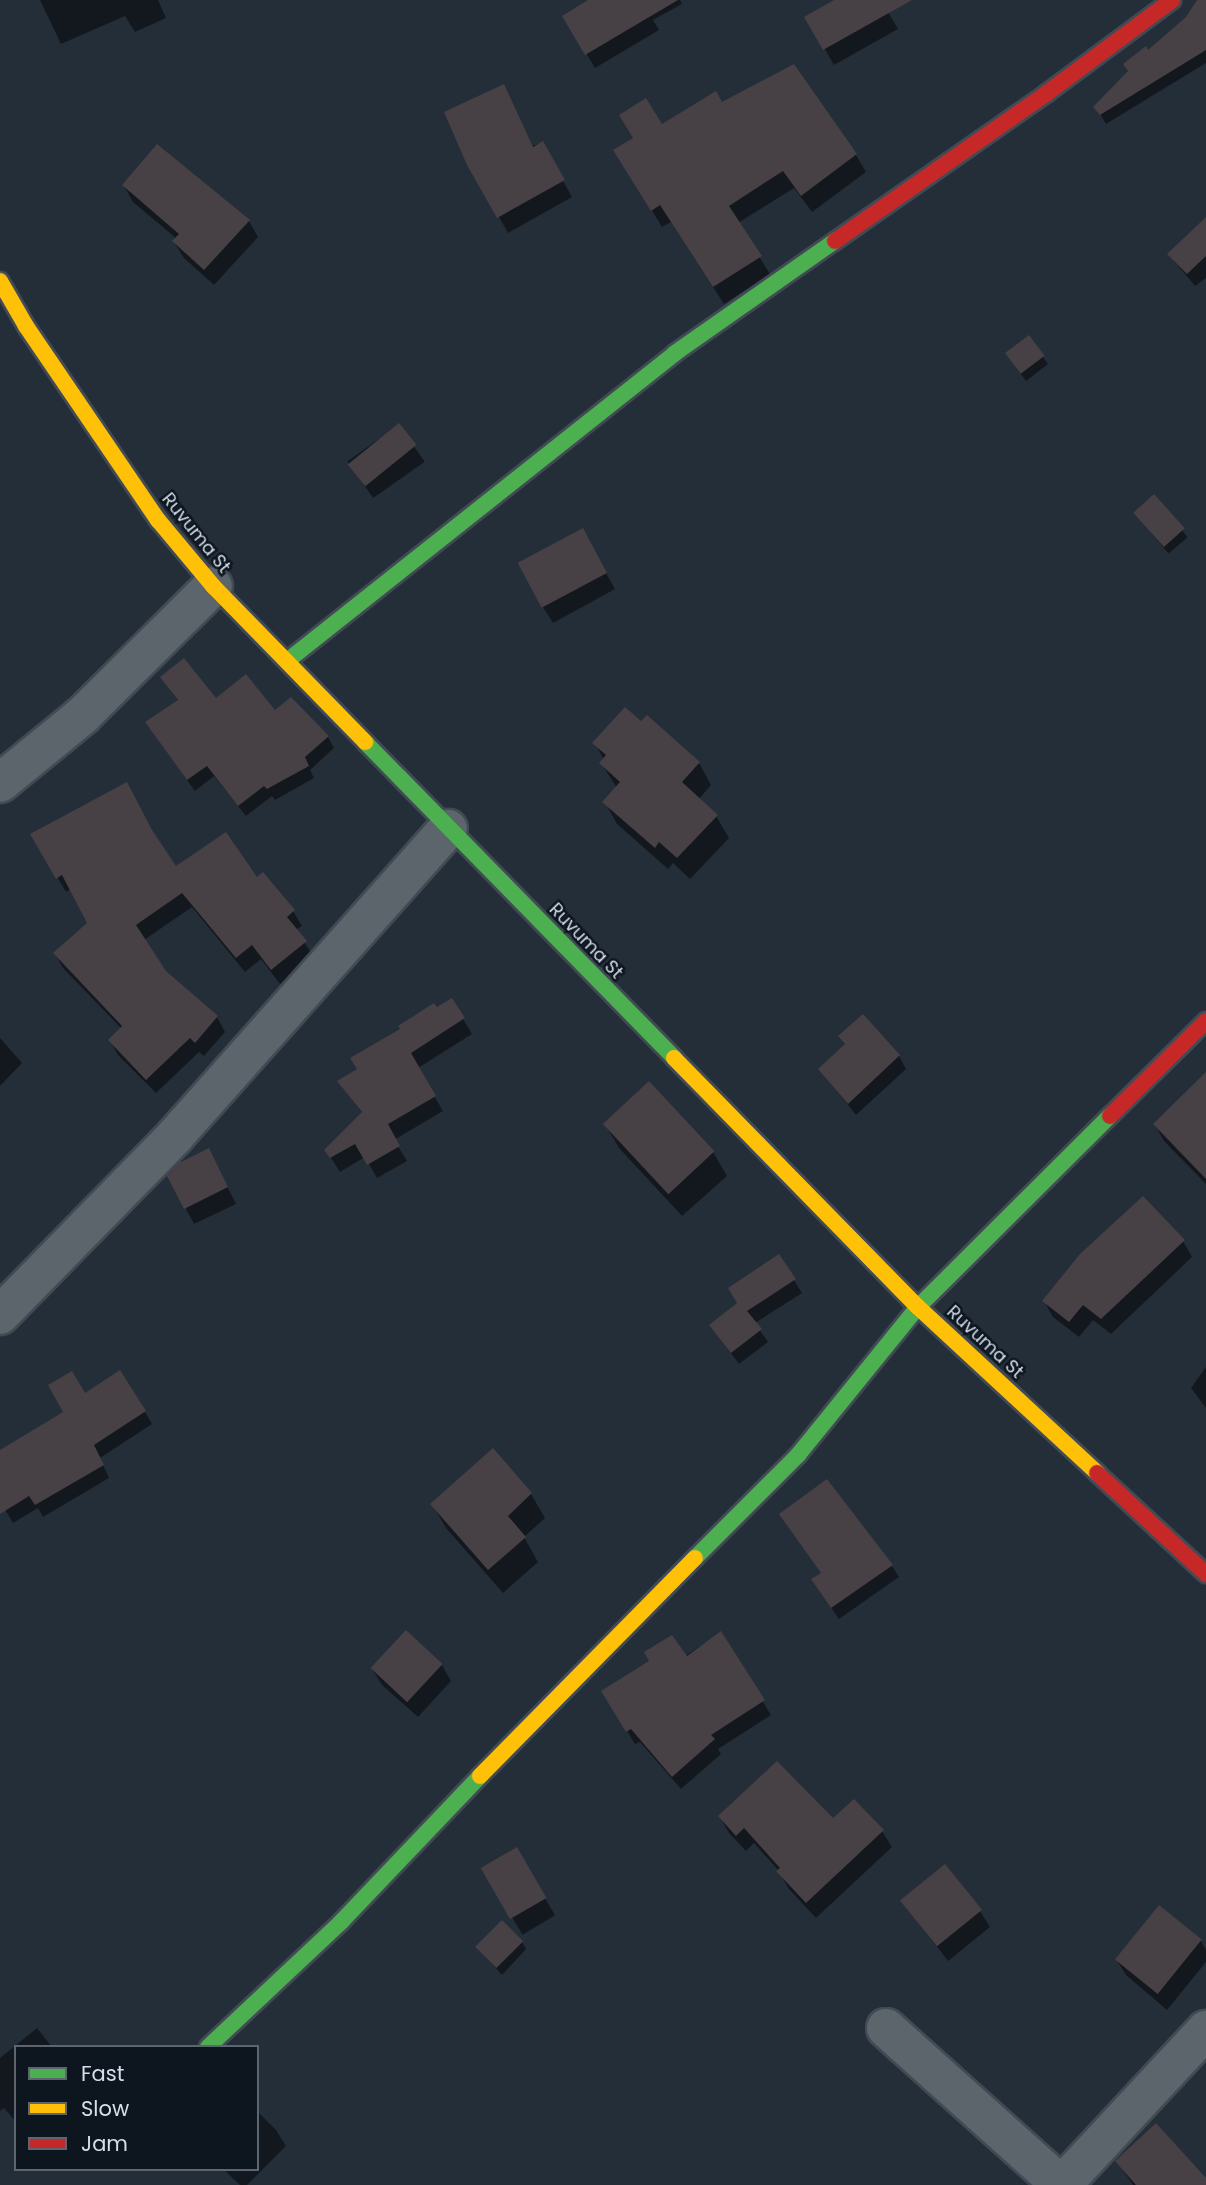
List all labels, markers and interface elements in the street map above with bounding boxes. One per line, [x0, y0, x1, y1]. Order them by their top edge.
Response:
street label: Ruvuma St [157, 489, 235, 577]
street label: Ruvuma St [545, 899, 627, 983]
street label: Ruvuma St [942, 1301, 1028, 1383]
legend [14, 2045, 259, 2171]
text: Fast [81, 2059, 124, 2088]
text: Slow [81, 2094, 129, 2123]
text: Jam [81, 2129, 128, 2158]

